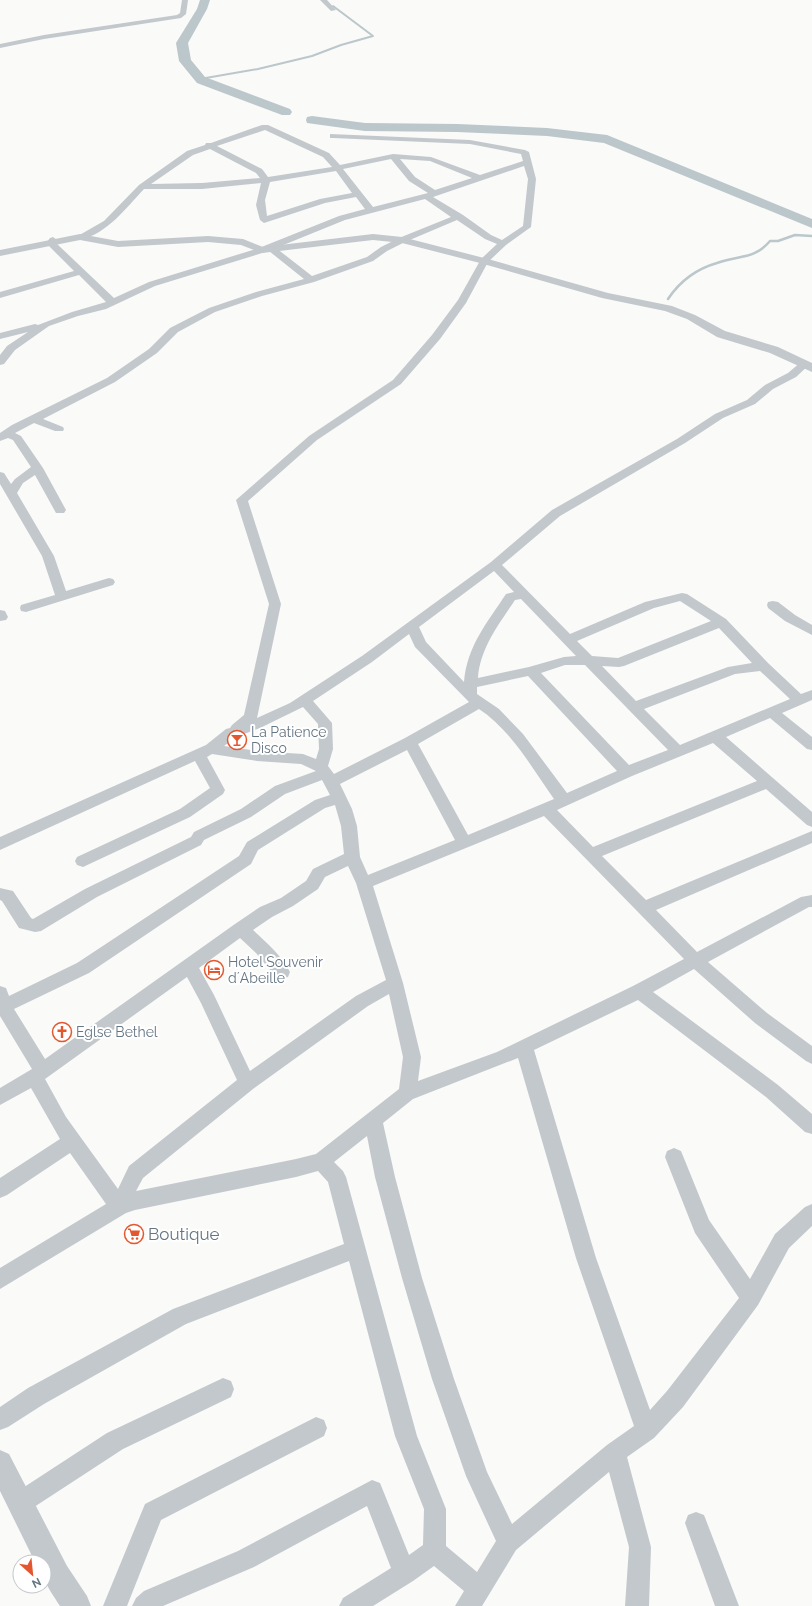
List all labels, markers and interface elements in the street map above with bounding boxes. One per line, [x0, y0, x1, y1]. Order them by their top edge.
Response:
place label: La Patience Disco [251, 724, 327, 756]
bar icon: La Patience Disco [226, 729, 248, 751]
place label: Hotel Souvenir d´Abeille [228, 954, 323, 986]
hotel icon: Hotel Souvenir d´Abeille [203, 959, 225, 981]
church icon: Eglse Bethel [51, 1021, 73, 1043]
place label: Eglse Bethel [76, 1024, 158, 1040]
supermarket icon: Boutique [123, 1223, 145, 1245]
place label: Boutique [148, 1224, 220, 1244]
north arrow [12, 1554, 52, 1594]
text: N [30, 1575, 43, 1590]

